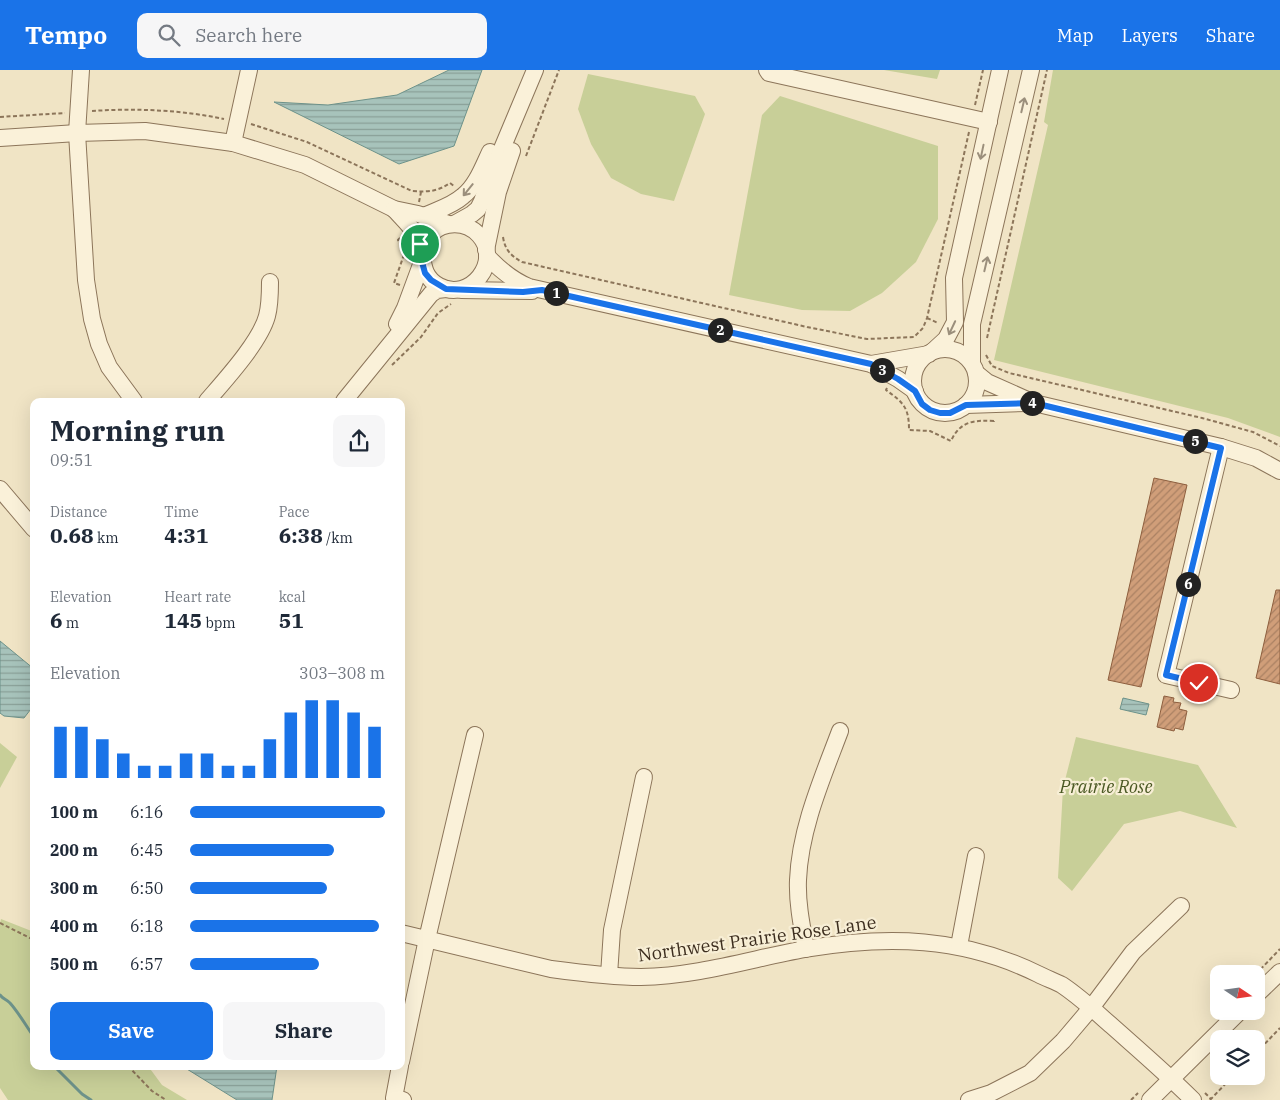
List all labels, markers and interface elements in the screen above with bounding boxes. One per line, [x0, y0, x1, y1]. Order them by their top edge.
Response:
search box [137, 13, 487, 58]
text: Tempo [25, 19, 107, 51]
icon: search [155, 21, 183, 49]
text: Search here [195, 23, 302, 47]
text: Map [1057, 24, 1094, 47]
text: Layers [1122, 24, 1178, 47]
text: Share [1206, 24, 1255, 47]
one-way arrow [1019, 98, 1028, 114]
one-way arrow [977, 143, 986, 159]
one-way arrow [463, 183, 474, 196]
pin [399, 223, 441, 265]
icon: arrive [406, 230, 434, 258]
one-way arrow [982, 256, 991, 272]
pin: 1 [544, 280, 568, 306]
text: 1 [552, 284, 561, 302]
pin: 2 [708, 318, 732, 342]
one-way arrow [946, 320, 956, 335]
text: 2 [716, 321, 725, 339]
pin: 3 [870, 358, 894, 382]
text: 3 [878, 361, 887, 379]
pin: 4 [1020, 390, 1044, 416]
text: 4 [1028, 394, 1037, 412]
text: Morning run [50, 412, 225, 449]
button: share [333, 415, 385, 467]
pin: 5 [1182, 428, 1208, 454]
text: 5 [1191, 432, 1200, 450]
text: 09:51 [50, 450, 93, 470]
text: Distance [50, 503, 107, 521]
text: Time [164, 503, 199, 521]
text: Pace [279, 503, 309, 521]
text: 0.68 [50, 521, 94, 549]
text: 4:31 [164, 521, 209, 549]
text: 6:38 [279, 521, 323, 549]
text: km [94, 529, 119, 547]
text: /km [323, 529, 353, 547]
pin: 6 [1176, 572, 1200, 596]
text: 6 [1184, 575, 1193, 593]
text: Elevation [50, 588, 112, 606]
text: Heart rate [164, 588, 231, 606]
text: kcal [279, 588, 306, 606]
text: 6 [50, 606, 63, 634]
text: 145 [164, 606, 202, 634]
text: 51 [279, 606, 304, 634]
text: m [63, 614, 79, 632]
text: bpm [202, 614, 236, 632]
pin [1178, 662, 1220, 704]
text: Elevation [50, 663, 120, 683]
text: 303–308 m [299, 663, 385, 683]
icon: check [1185, 669, 1213, 697]
park label: Prairie Rose [1059, 775, 1153, 798]
text: 100 m [50, 802, 98, 822]
text: 6:16 [130, 802, 163, 822]
text: 200 m [50, 840, 98, 860]
text: 6:45 [130, 840, 163, 860]
text: 300 m [50, 878, 98, 898]
text: 6:50 [130, 878, 163, 898]
street label: Northwest Prairie Rose Lane [636, 910, 878, 967]
text: 400 m [50, 916, 98, 936]
text: 6:18 [130, 916, 163, 936]
text: 500 m [50, 954, 98, 974]
text: 6:57 [130, 954, 163, 974]
north arrow [1210, 965, 1265, 1020]
map controls [1210, 965, 1265, 1085]
button: Save [50, 1002, 213, 1060]
button: Share [223, 1002, 385, 1060]
button: layers [1210, 1030, 1265, 1085]

